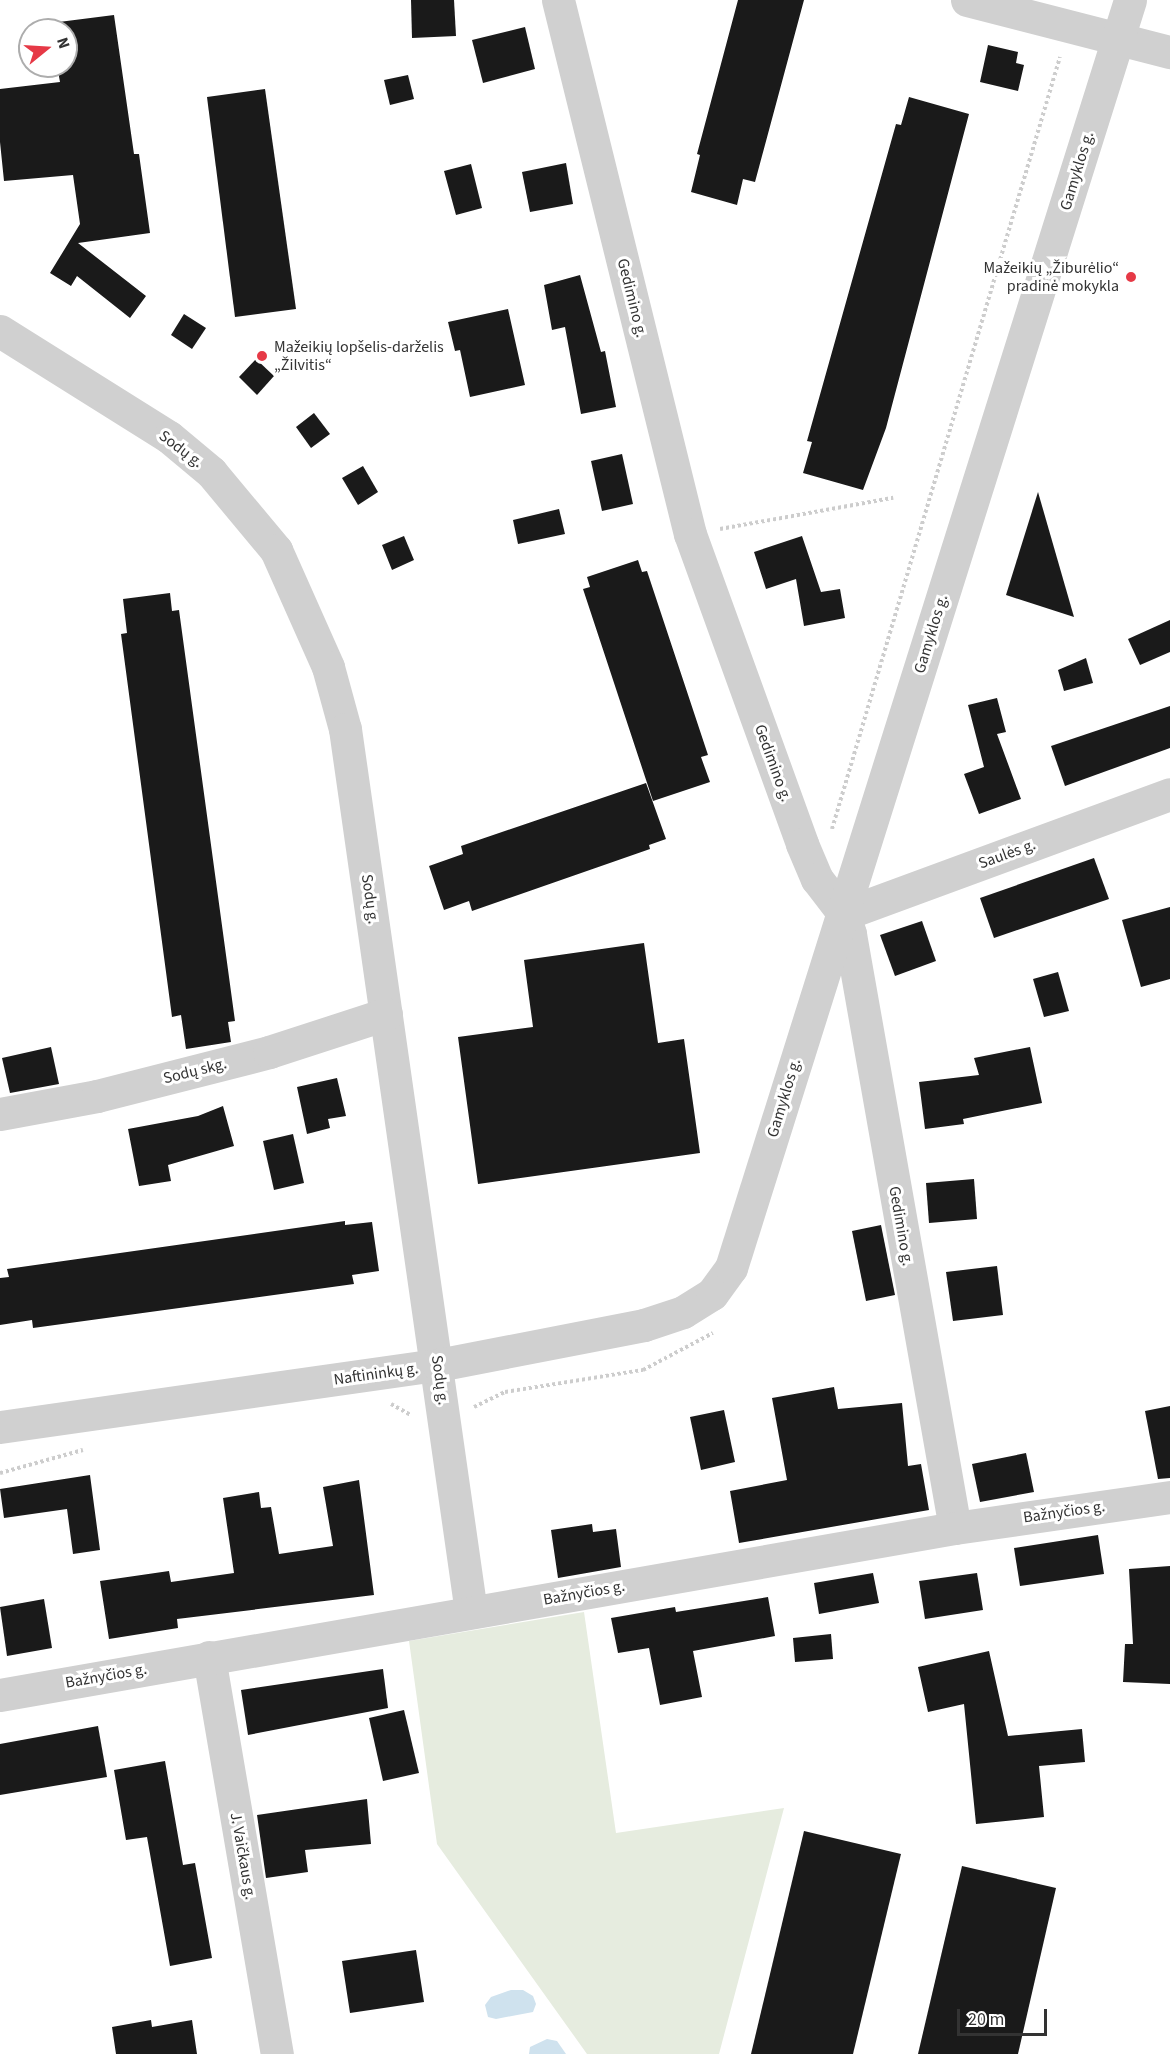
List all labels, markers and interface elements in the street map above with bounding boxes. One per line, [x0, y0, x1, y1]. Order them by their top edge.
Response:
north arrow [18, 18, 78, 78]
text: N [51, 35, 75, 52]
street label: Gamyklos g. [1056, 129, 1098, 213]
street label: Gedimino g. [613, 257, 651, 339]
place label: Mažeikių „Žiburėlio“ pradinė mokykla [983, 258, 1119, 296]
marker: Mažeikių „Žiburėlio“ pradinė mokykla [1124, 270, 1138, 284]
place label: Mažeikių lopšelis-darželis „Žilvitis“ [274, 337, 444, 375]
marker: Mažeikių lopšelis-darželis „Žilvitis“ [255, 349, 269, 363]
street label: Sodų g. [155, 426, 207, 472]
street label: Gamyklos g. [910, 592, 952, 676]
street label: Gedimino g. [750, 722, 796, 804]
street label: Saulės g. [976, 835, 1038, 873]
street label: Sodų g. [357, 873, 383, 925]
street label: Sodų skg. [161, 1054, 229, 1088]
street label: Gamyklos g. [763, 1056, 805, 1140]
street label: Gedimino g. [885, 1185, 917, 1267]
street label: Sodų g. [427, 1354, 453, 1406]
street label: Naftininkų g. [333, 1359, 419, 1389]
street label: Bažnyčios g. [1022, 1497, 1106, 1527]
street label: Bažnyčios g. [542, 1576, 626, 1610]
street label: Bažnyčios g. [64, 1659, 148, 1693]
street label: J. Vaičkaus g. [226, 1811, 260, 1901]
scale bar [960, 1997, 1050, 2035]
text: 20 m [968, 2007, 1004, 2032]

